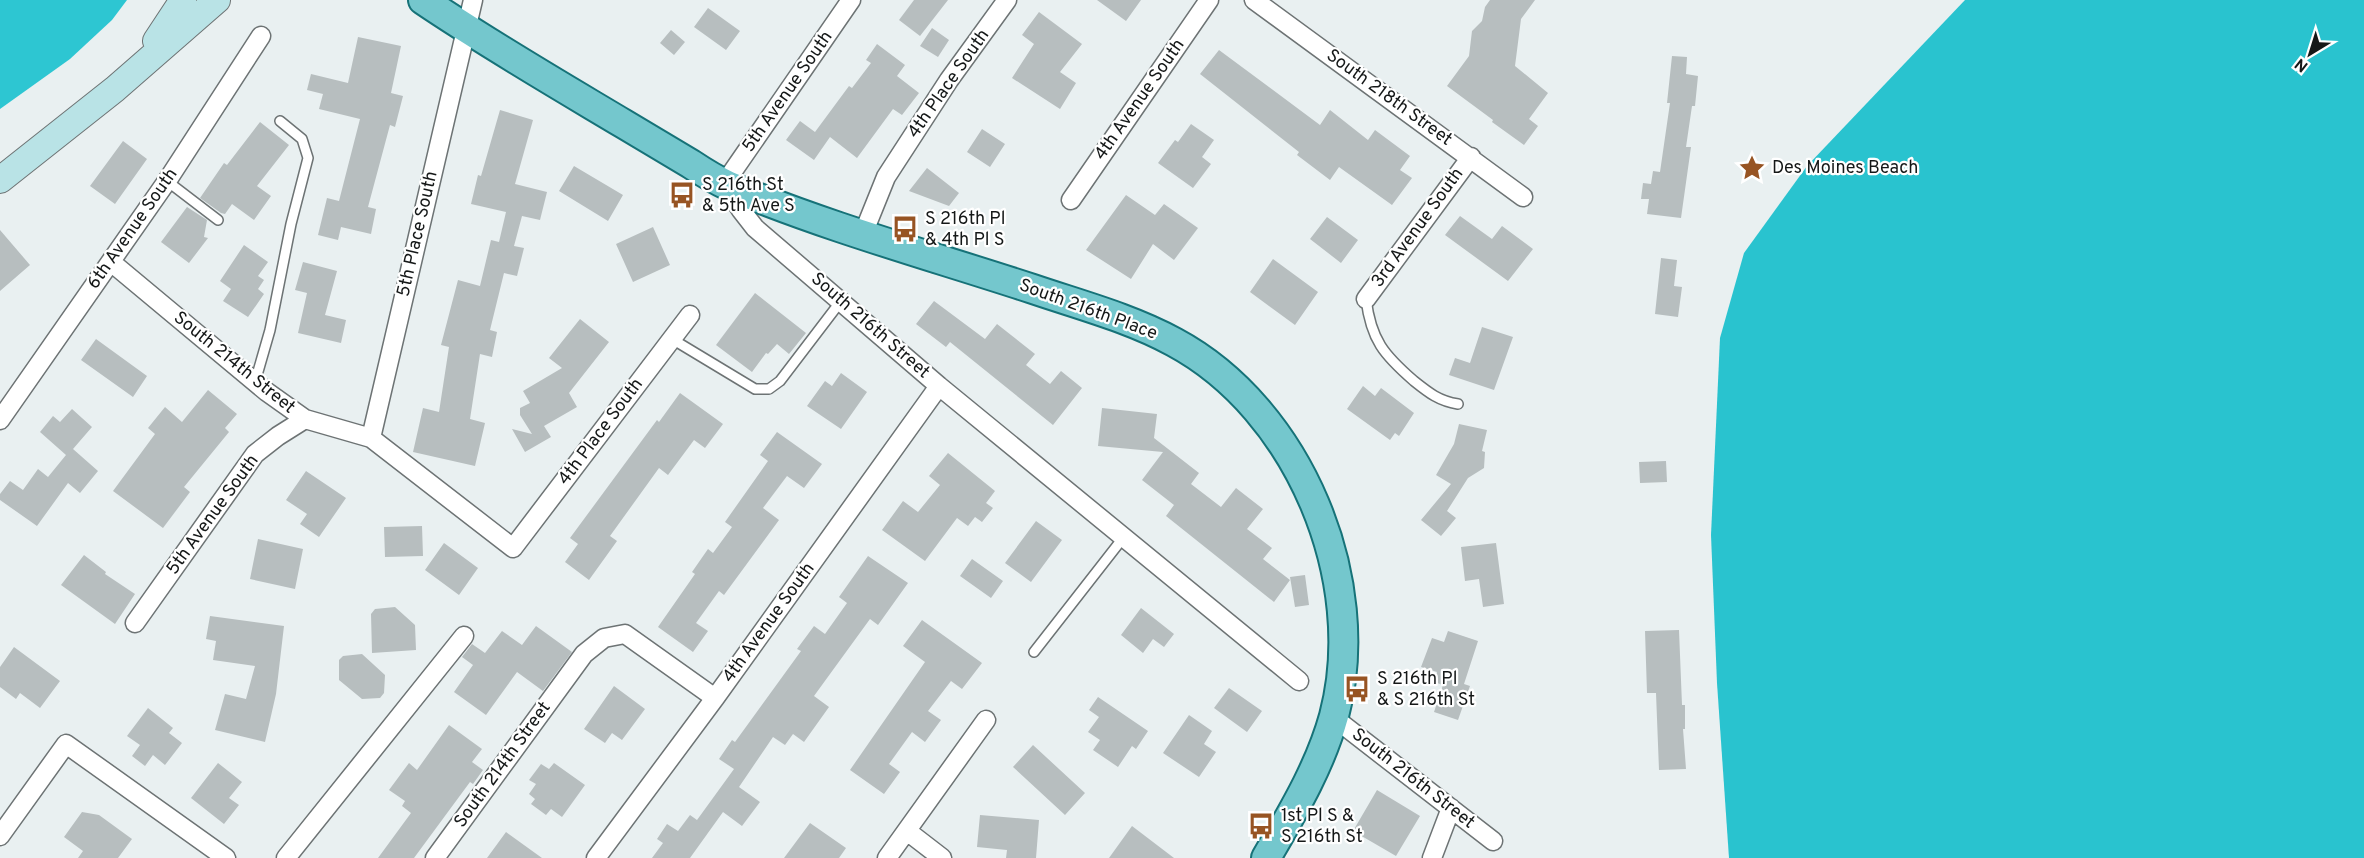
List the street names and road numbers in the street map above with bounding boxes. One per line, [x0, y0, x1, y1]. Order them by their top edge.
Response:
street label: 4th Place South [903, 25, 995, 143]
street label: 5th Avenue South [738, 27, 838, 157]
street label: 4th Avenue South [1090, 35, 1190, 165]
street label: South 218th Street [1321, 45, 1457, 151]
street label: 6th Avenue South [83, 164, 183, 294]
street label: 3rd Avenue South [1367, 164, 1469, 292]
street label: 5th Place South [392, 169, 444, 299]
street label: South 216th Street [806, 268, 934, 384]
street label: South 216th Place [1016, 274, 1160, 346]
street label: South 214th Street [168, 307, 300, 419]
street label: 4th Place South [553, 374, 649, 490]
street label: 5th Avenue South [162, 450, 264, 580]
street label: 4th Avenue South [718, 558, 820, 688]
street label: South 214th Street [450, 697, 556, 833]
street label: South 216th Street [1347, 724, 1479, 834]

